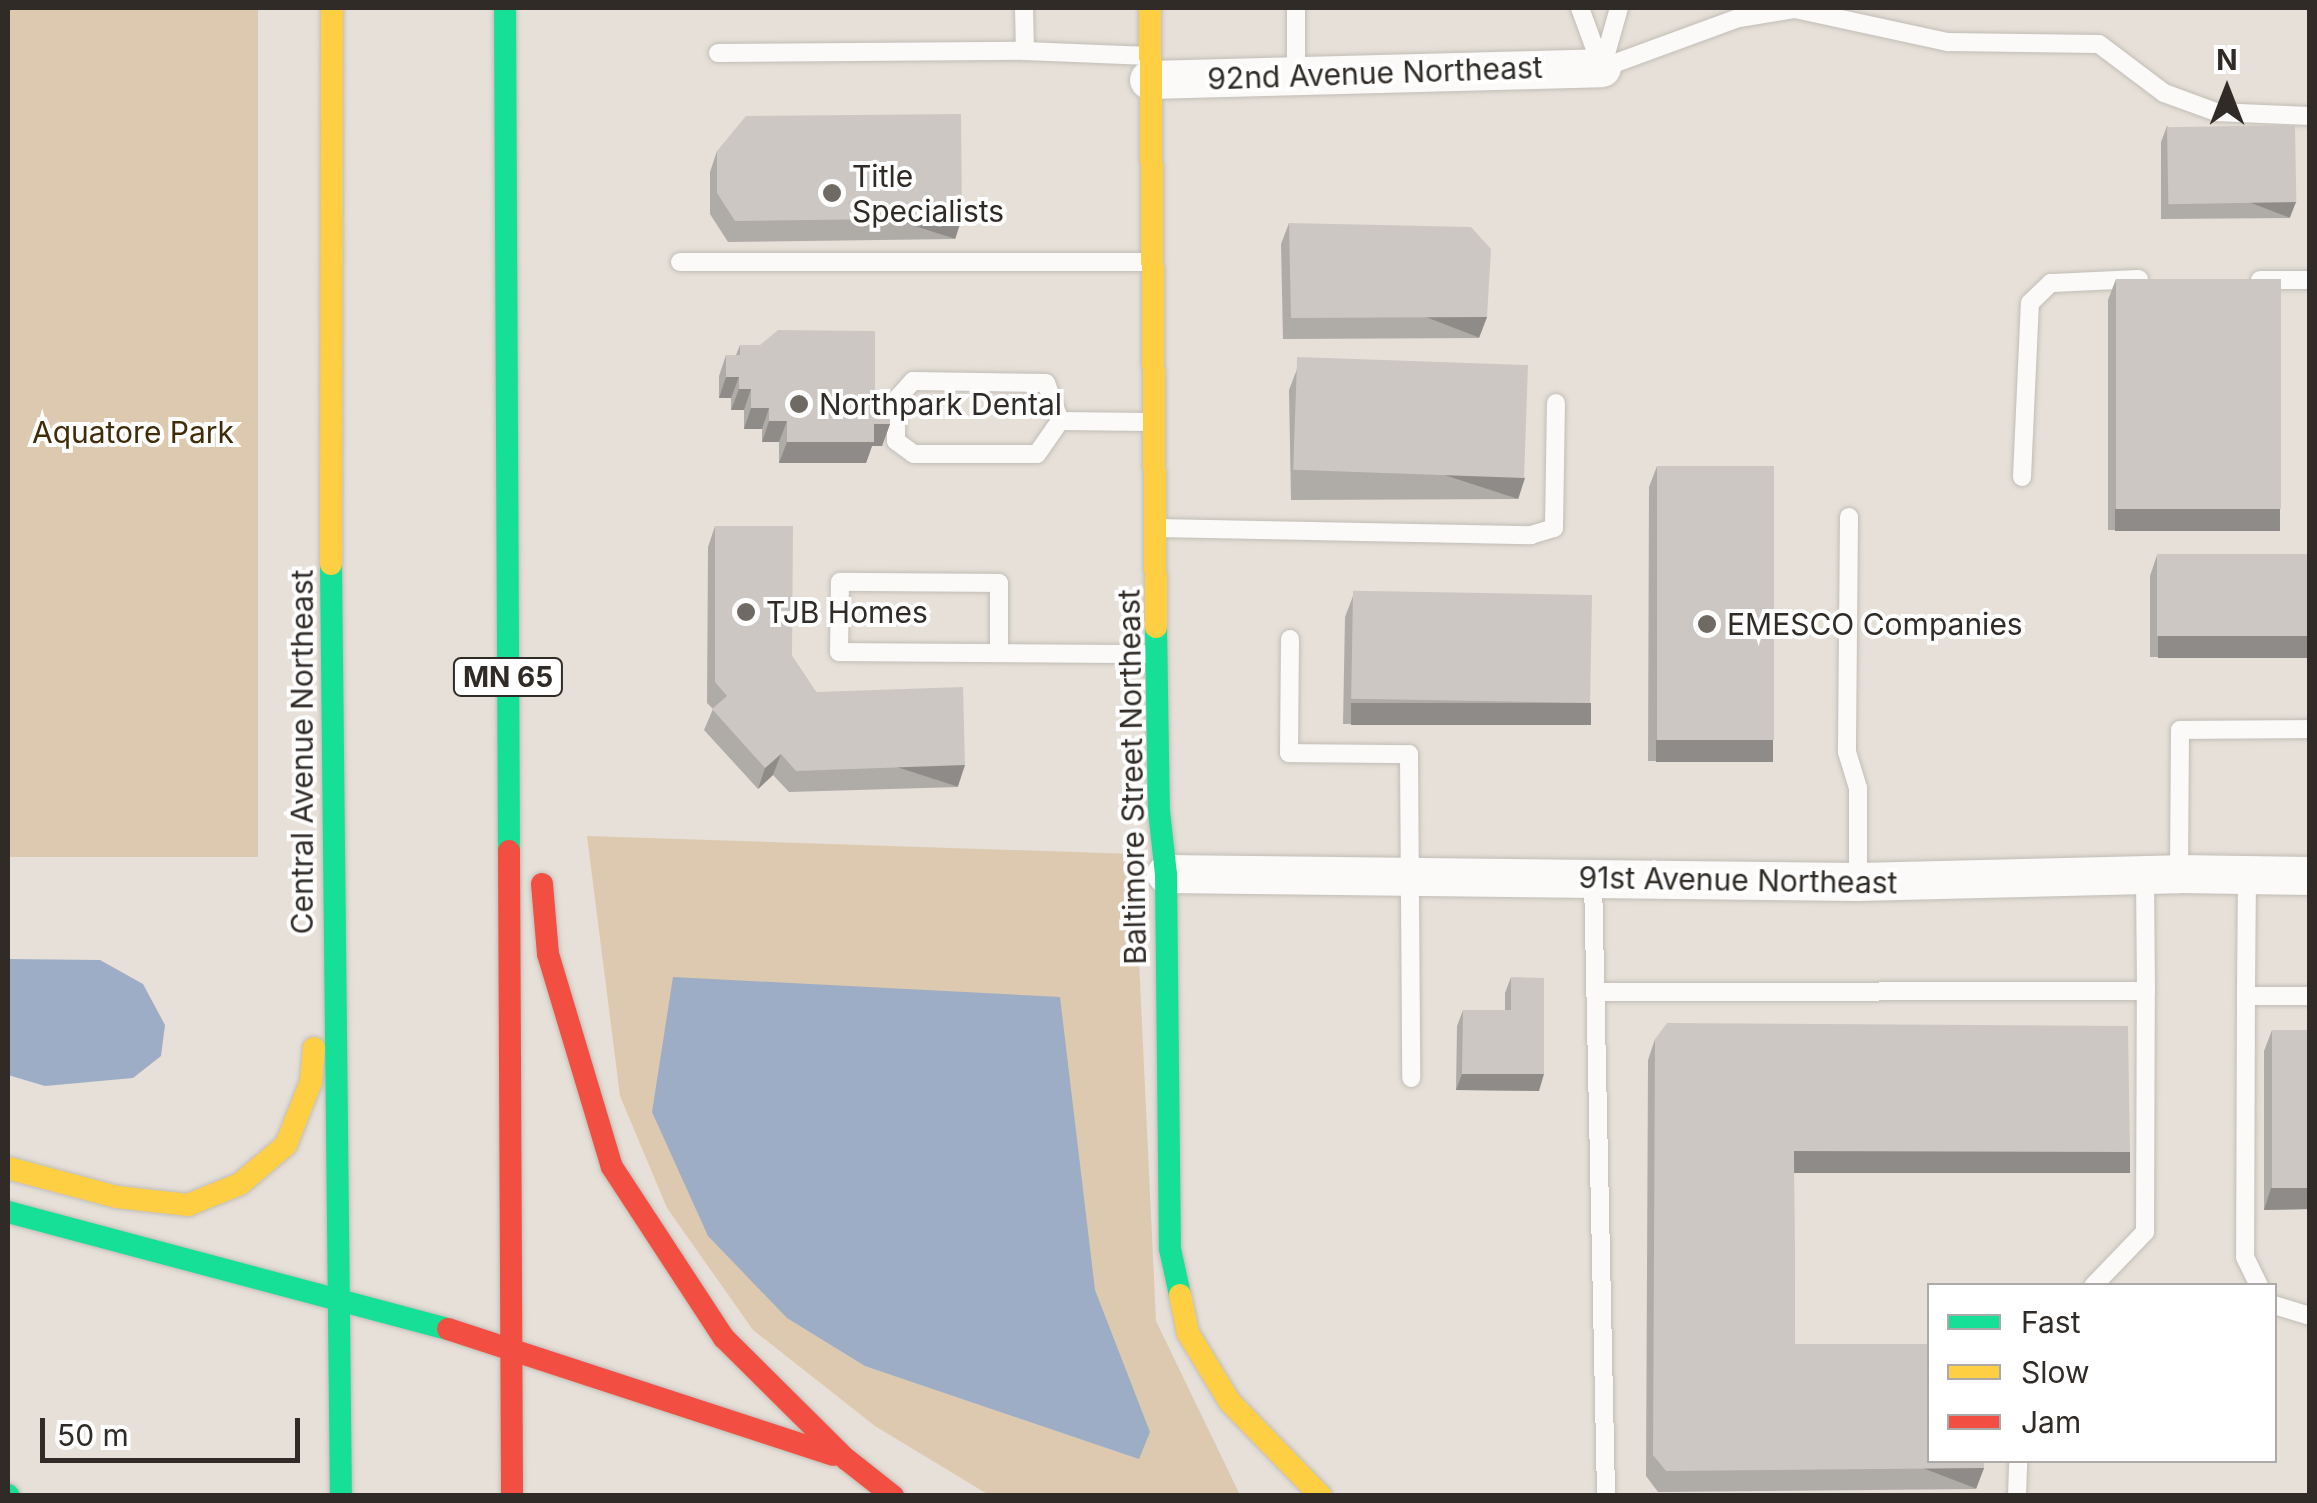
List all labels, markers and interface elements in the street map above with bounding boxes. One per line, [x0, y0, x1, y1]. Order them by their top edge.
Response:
north arrow [2177, 40, 2277, 140]
text: N [2216, 43, 2238, 77]
street label: 92nd Avenue Northeast [1207, 49, 1543, 97]
place label: Title Specialists [852, 158, 1004, 228]
marker: Title Specialists [821, 182, 843, 204]
place label: Northpark Dental [819, 386, 1062, 422]
marker: Northpark Dental [788, 393, 810, 415]
park label: Aquatore Park [32, 414, 234, 450]
street label: Central Avenue Northeast [284, 570, 320, 934]
street label: Baltimore Street Northeast [1111, 589, 1153, 965]
place label: TJB Homes [766, 594, 928, 630]
marker: TJB Homes [735, 601, 757, 623]
place label: EMESCO Companies [1727, 606, 2023, 642]
marker: EMESCO Companies [1696, 613, 1718, 635]
road number: MN 65 [450, 654, 566, 700]
street label: 91st Avenue Northeast [1578, 859, 1898, 901]
legend [1927, 1283, 2277, 1463]
text: Fast [2021, 1304, 2080, 1340]
text: Slow [2021, 1354, 2090, 1390]
scale bar [45, 1398, 305, 1460]
text: Jam [2021, 1404, 2081, 1440]
text: 50 m [57, 1417, 129, 1453]

